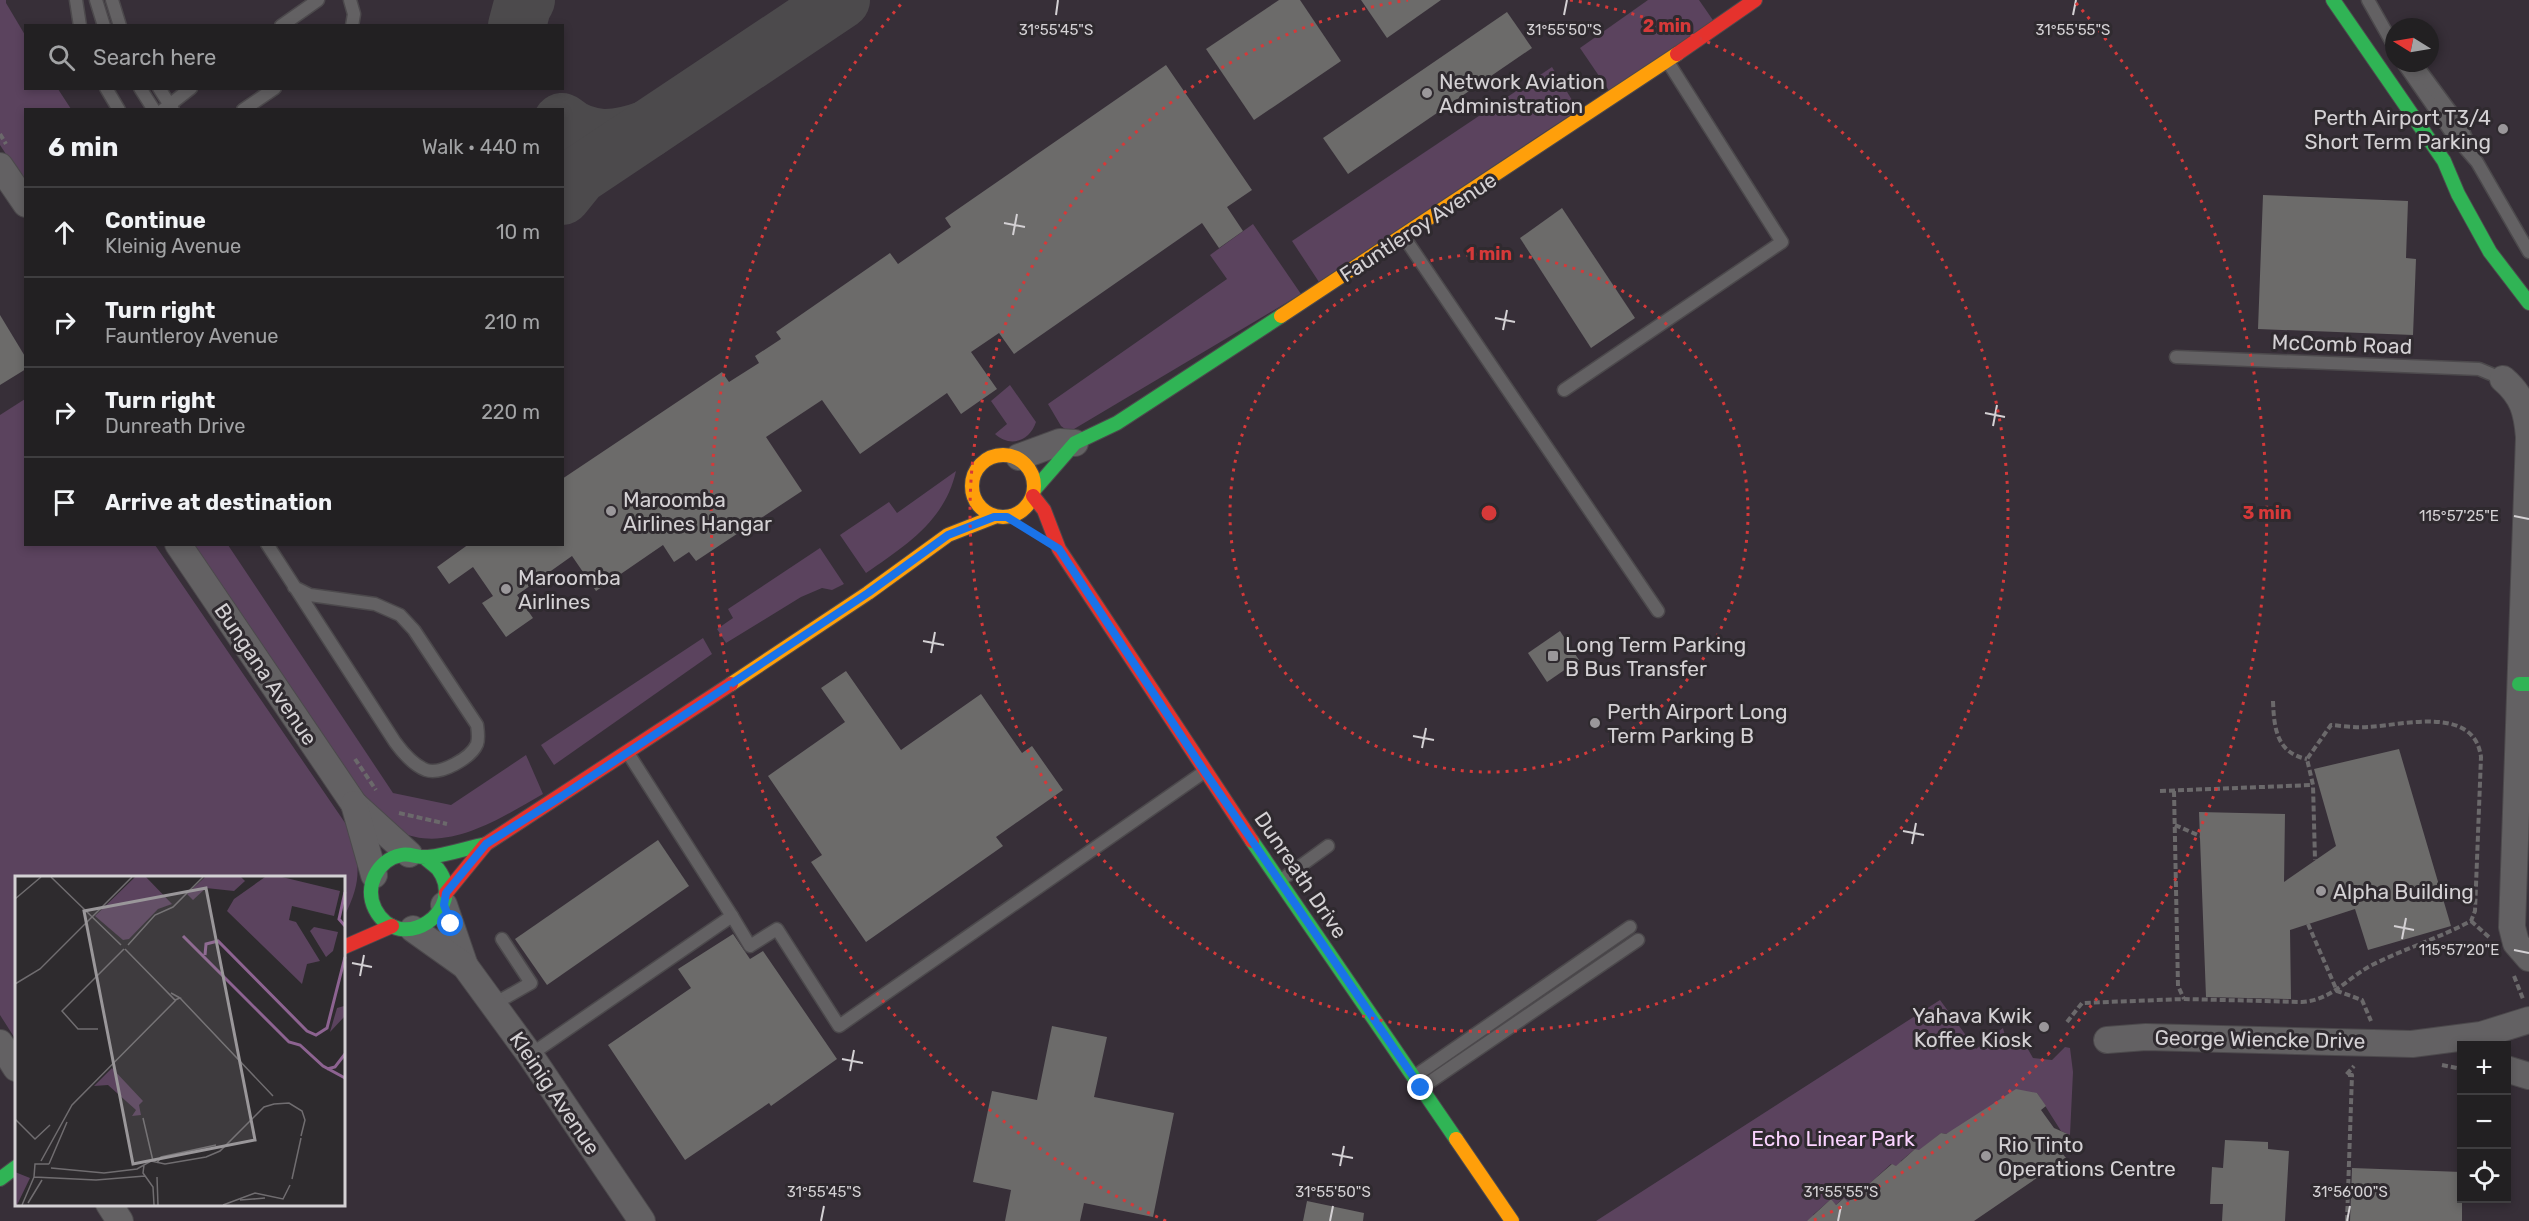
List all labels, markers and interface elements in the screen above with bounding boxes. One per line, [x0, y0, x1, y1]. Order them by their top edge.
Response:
text: 2 min [1643, 15, 1691, 37]
north arrow [2385, 18, 2439, 72]
text: 31°55'45"S [1019, 21, 1093, 39]
text: 31°55'50"S [1526, 21, 1602, 39]
text: 31°55'55"S [2036, 21, 2110, 39]
search box [24, 24, 564, 90]
icon: search [45, 41, 78, 74]
text: Search here [93, 44, 216, 71]
place label: Network Aviation Administration [1439, 69, 1605, 118]
marker: Network Aviation Administration [1420, 86, 1434, 100]
place label: Perth Airport T3/4 Short Term Parking [2305, 105, 2491, 154]
marker: Perth Airport T3/4 Short Term Parking [2496, 122, 2510, 136]
text: 6 min [48, 132, 118, 163]
text: Walk · 440 m [422, 135, 540, 159]
street label: Fauntleroy Avenue [1335, 167, 1501, 287]
text: Continue [105, 207, 206, 234]
icon: ahead [48, 216, 81, 249]
text: 10 m [496, 220, 540, 244]
text: Kleinig Avenue [105, 234, 241, 258]
text: 1 min [1466, 243, 1512, 265]
text: Turn right [105, 297, 215, 324]
icon: right [48, 306, 81, 339]
text: 210 m [484, 310, 540, 334]
text: Fauntleroy Avenue [105, 324, 278, 348]
street label: McComb Road [2271, 329, 2413, 359]
text: Turn right [105, 387, 215, 414]
icon: right [48, 396, 81, 429]
text: 220 m [481, 400, 540, 424]
text: Dunreath Drive [105, 414, 246, 438]
icon: arrive [48, 486, 81, 519]
place label: Maroomba Airlines Hangar [623, 487, 772, 536]
text: Arrive at destination [105, 489, 332, 516]
text: 3 min [2243, 502, 2291, 524]
centre of rings [1479, 503, 1499, 523]
marker: Maroomba Airlines Hangar [604, 504, 618, 518]
text: 115°57'25"E [2419, 507, 2499, 525]
place label: Maroomba Airlines [518, 565, 621, 614]
marker: Maroomba Airlines [499, 582, 513, 596]
street label: Bungana Avenue [209, 598, 323, 750]
place label: Long Term Parking B Bus Transfer [1565, 632, 1746, 681]
marker: Long Term Parking B Bus Transfer [1546, 649, 1560, 663]
place label: Perth Airport Long Term Parking B [1607, 699, 1788, 748]
marker: Perth Airport Long Term Parking B [1588, 716, 1602, 730]
street label: Dunreath Drive [1249, 807, 1353, 943]
inset map [15, 876, 345, 1206]
place label: Alpha Building [2333, 879, 2474, 904]
marker: Alpha Building [2314, 884, 2328, 898]
route start [437, 910, 463, 936]
text: 115°57'20"E [2419, 941, 2499, 959]
place label: Yahava Kwik Koffee Kiosk [1912, 1003, 2032, 1052]
marker: Yahava Kwik Koffee Kiosk [2037, 1020, 2051, 1034]
street label: George Wiencke Drive [2154, 1025, 2366, 1053]
street label: Kleinig Avenue [505, 1027, 605, 1159]
map controls [2457, 1041, 2511, 1203]
button: + [2457, 1041, 2511, 1095]
route end [1407, 1074, 1433, 1100]
button: − [2457, 1095, 2511, 1149]
park label: Echo Linear Park [1751, 1126, 1915, 1151]
place label: Rio Tinto Operations Centre [1998, 1132, 2176, 1181]
marker: Rio Tinto Operations Centre [1979, 1149, 1993, 1163]
button: locate [2457, 1149, 2511, 1203]
text: 31°55'45"S [787, 1183, 861, 1201]
text: 31°55'50"S [1295, 1183, 1371, 1201]
text: 31°55'55"S [1804, 1183, 1878, 1201]
text: 31°56'00"S [2312, 1183, 2388, 1201]

